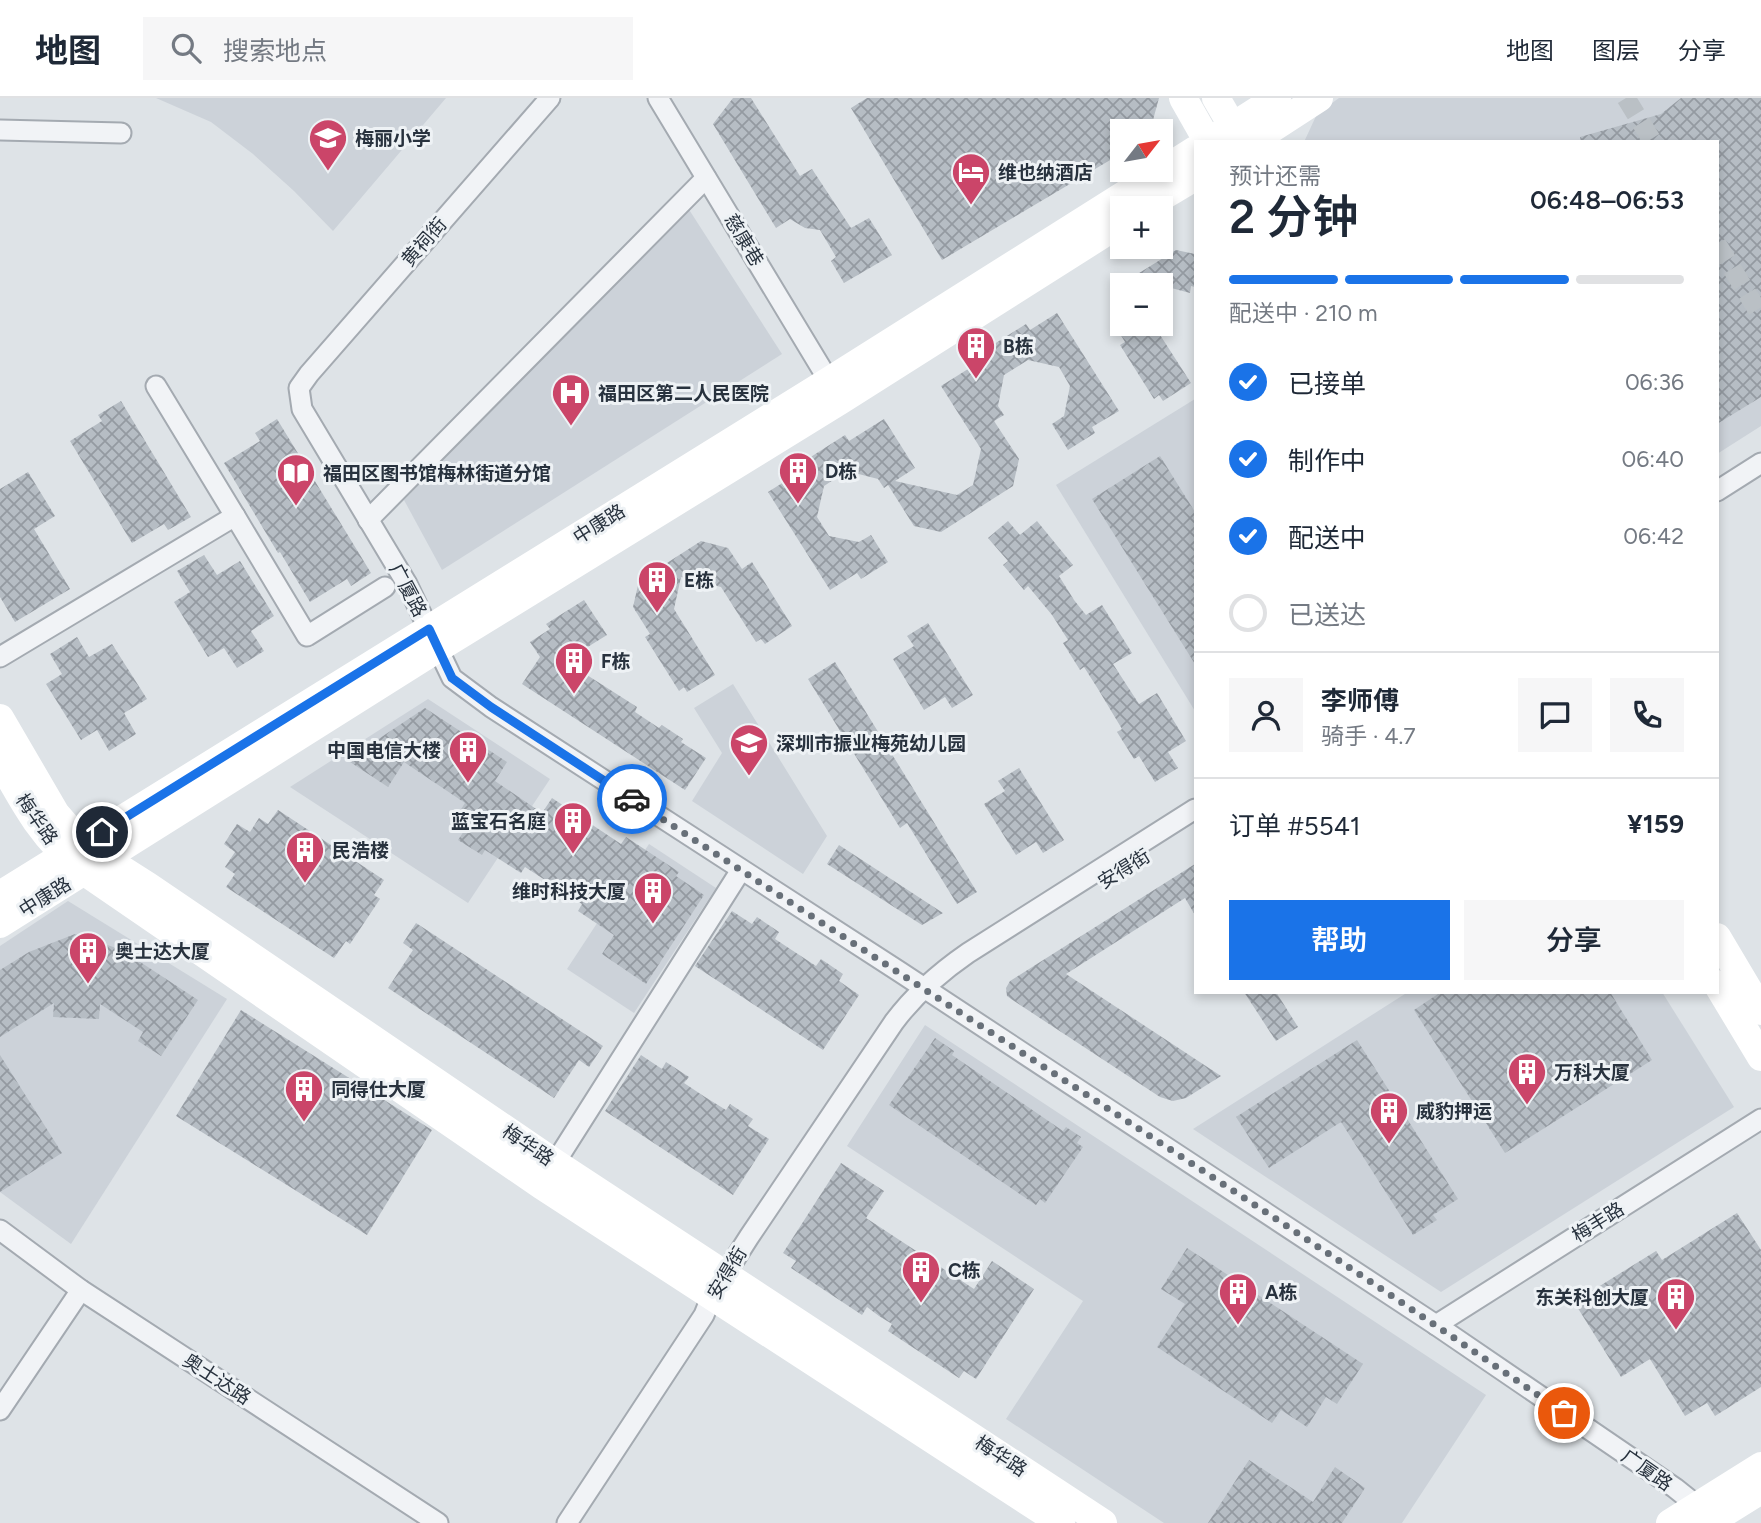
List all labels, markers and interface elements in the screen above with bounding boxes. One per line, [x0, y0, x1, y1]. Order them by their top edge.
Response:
search box [143, 17, 633, 80]
icon: search [167, 29, 205, 67]
text: 地图 [35, 31, 101, 70]
text: 搜索地点 [223, 35, 327, 67]
text: 地图 [1506, 36, 1554, 65]
text: 图层 [1592, 36, 1640, 65]
text: 分享 [1678, 36, 1726, 65]
school or university icon: 梅丽小学 [307, 117, 349, 172]
north arrow [1110, 119, 1172, 182]
map controls [1110, 119, 1173, 336]
place label: 梅丽小学 [355, 127, 431, 150]
hotel icon: 维也纳酒店 [950, 151, 992, 206]
place label: 维也纳酒店 [998, 161, 1093, 184]
text: 预计还需 [1229, 162, 1321, 190]
text: 06:48–06:53 [1530, 184, 1684, 216]
text: 2 分钟 [1229, 189, 1358, 245]
button: + [1110, 196, 1173, 259]
street label: 慈康巷 [719, 210, 769, 270]
street label: 黄祠街 [397, 213, 451, 271]
button: − [1110, 273, 1173, 336]
text: 配送中 · 210 m [1229, 299, 1378, 327]
building icon: B栋 [955, 325, 997, 380]
place label: B栋 [1003, 335, 1034, 358]
icon: check [1229, 363, 1267, 401]
text: 已接单 [1288, 368, 1366, 400]
text: 06:36 [1625, 368, 1684, 396]
hospital icon: 福田区第二人民医院 [550, 372, 592, 427]
place label: 福田区第二人民医院 [598, 382, 769, 405]
icon: check [1229, 440, 1267, 478]
text: 制作中 [1288, 445, 1366, 477]
text: 06:40 [1621, 445, 1684, 473]
building icon: D栋 [777, 450, 819, 505]
library icon: 福田区图书馆梅林街道分馆 [275, 452, 317, 507]
place label: D栋 [825, 460, 857, 483]
place label: 福田区图书馆梅林街道分馆 [323, 462, 551, 485]
street label: 中康路 [569, 499, 629, 549]
icon: check [1229, 517, 1267, 555]
text: 配送中 [1288, 522, 1366, 554]
text: 06:42 [1623, 522, 1684, 550]
street label: 广厦路 [384, 559, 432, 621]
building icon: E栋 [636, 559, 678, 614]
place label: E栋 [684, 569, 714, 592]
text: 已送达 [1288, 599, 1366, 631]
building icon: F栋 [553, 640, 595, 695]
place label: F栋 [601, 650, 631, 673]
button: person [1229, 678, 1303, 752]
button: chat [1518, 678, 1592, 752]
button: phone [1610, 678, 1684, 752]
text: 李师傅 [1321, 685, 1399, 717]
school or university icon: 深圳市振业梅苑幼儿园 [728, 722, 770, 777]
text: 骑手 · 4.7 [1321, 722, 1416, 750]
building icon: 中国电信大楼 [447, 729, 489, 784]
place label: 深圳市振业梅苑幼儿园 [776, 732, 966, 755]
place label: 中国电信大楼 [327, 739, 441, 762]
courier [597, 764, 667, 834]
icon: car [613, 780, 651, 818]
street label: 梅华路 [11, 789, 63, 849]
building icon: 蓝宝石名庭 [552, 800, 594, 855]
pin [72, 802, 132, 862]
text: ¥159 [1627, 808, 1684, 840]
place label: 蓝宝石名庭 [451, 810, 546, 833]
text: 订单 #5541 [1229, 810, 1361, 842]
icon: home [83, 813, 121, 851]
building icon: 民浩楼 [284, 829, 326, 884]
place label: 民浩楼 [332, 839, 389, 862]
street label: 安得街 [1094, 844, 1154, 894]
building icon: 维时科技大厦 [632, 870, 674, 925]
street label: 中康路 [15, 872, 75, 922]
place label: 维时科技大厦 [512, 880, 626, 903]
button: 帮助 [1229, 900, 1450, 980]
button: 分享 [1464, 900, 1684, 980]
building icon: 奥士达大厦 [67, 930, 109, 985]
place label: 奥士达大厦 [115, 940, 210, 963]
building icon: 万科大厦 [1506, 1051, 1548, 1106]
place label: 万科大厦 [1554, 1061, 1630, 1084]
building icon: 同得仕大厦 [283, 1068, 325, 1123]
place label: 同得仕大厦 [331, 1078, 426, 1101]
building icon: 威豹押运 [1368, 1090, 1410, 1145]
place label: 威豹押运 [1416, 1100, 1492, 1123]
street label: 梅华路 [498, 1120, 558, 1170]
street label: 梅丰路 [1568, 1197, 1628, 1247]
street label: 安得街 [702, 1243, 752, 1303]
building icon: C栋 [900, 1249, 942, 1304]
place label: C栋 [948, 1259, 981, 1282]
building icon: A栋 [1217, 1271, 1259, 1326]
building icon: 东关科创大厦 [1655, 1276, 1697, 1331]
place label: A栋 [1265, 1281, 1298, 1304]
place label: 东关科创大厦 [1535, 1286, 1649, 1309]
street label: 奥士达路 [179, 1349, 255, 1409]
pin [1534, 1383, 1594, 1443]
icon: bag [1545, 1394, 1583, 1432]
street label: 梅华路 [971, 1431, 1031, 1481]
street label: 广厦路 [1617, 1444, 1677, 1496]

